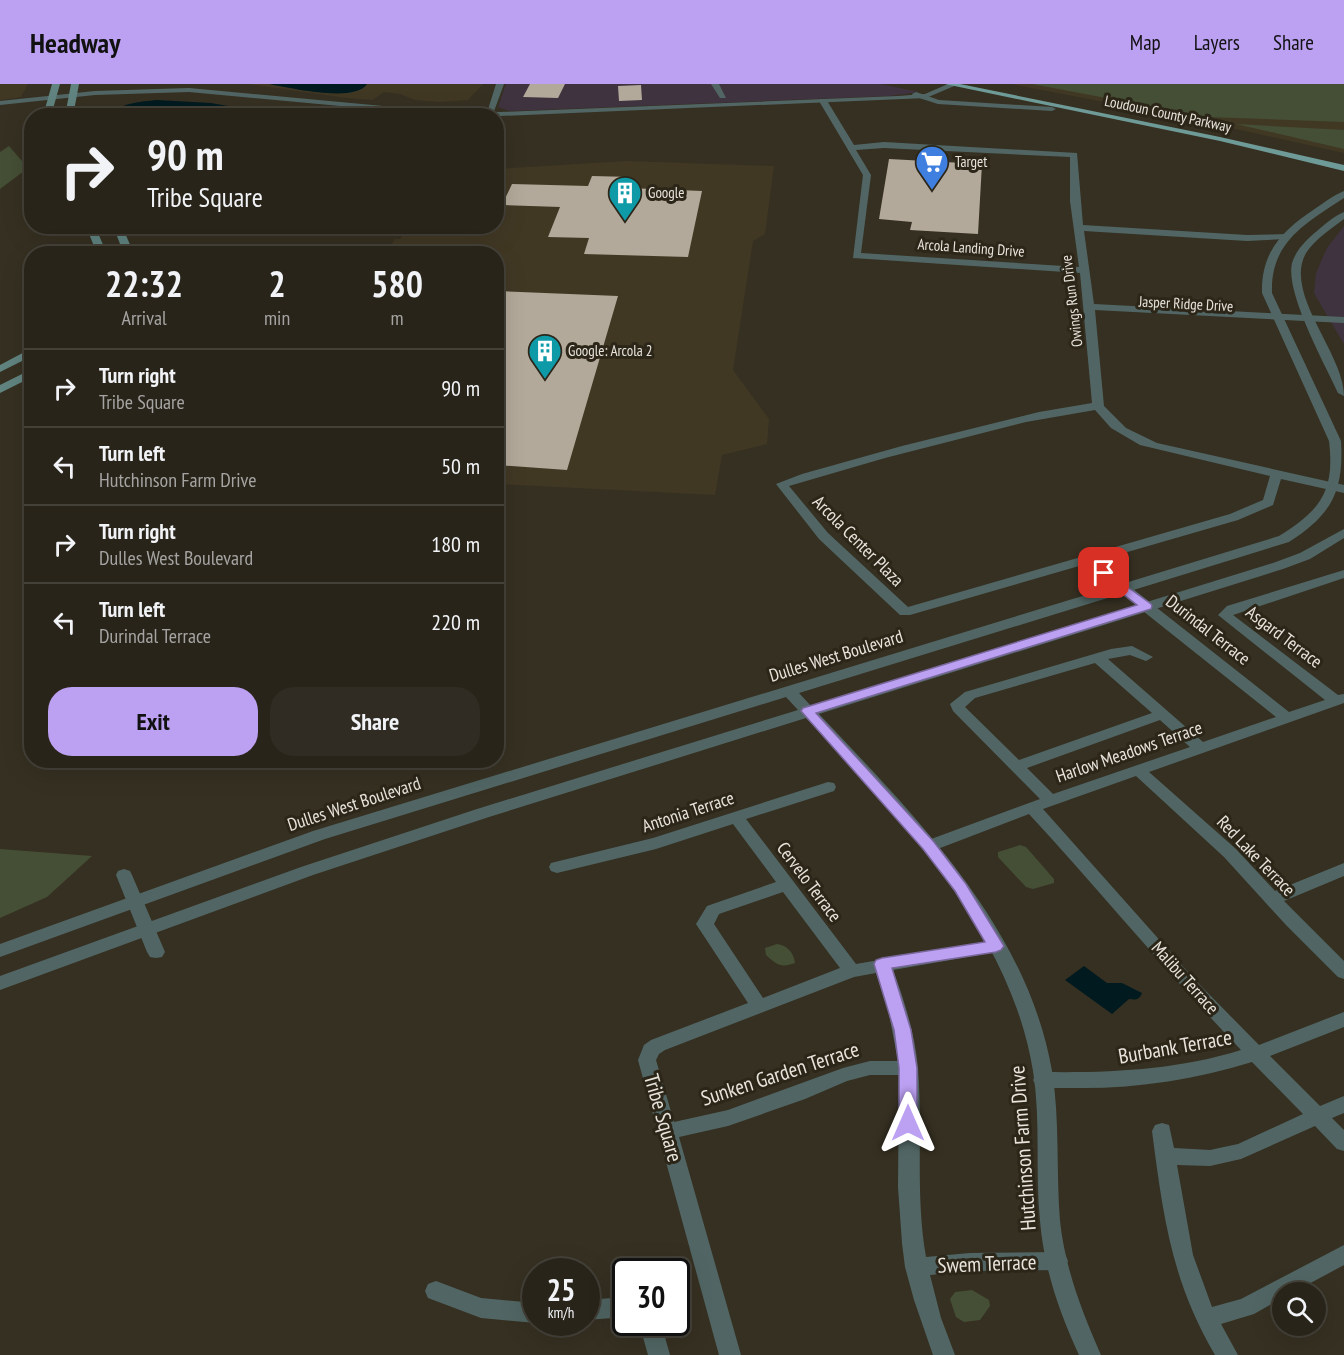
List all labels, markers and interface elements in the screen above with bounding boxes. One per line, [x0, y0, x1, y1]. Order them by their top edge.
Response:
text: Headway [30, 24, 120, 61]
text: Map [1130, 29, 1161, 56]
text: Layers [1194, 29, 1240, 56]
text: Share [1273, 29, 1314, 56]
street label: Loudoun County Parkway [1103, 91, 1234, 136]
text: 90 m [147, 127, 224, 182]
icon: right [48, 132, 126, 210]
supermarket icon: Target [914, 144, 950, 191]
place label: Target [955, 152, 987, 171]
building icon: Google [607, 175, 643, 222]
text: Tribe Square [147, 180, 263, 214]
place label: Google [648, 183, 685, 202]
street label: Arcola Landing Drive [917, 234, 1025, 261]
street label: Owings Run Drive [1056, 254, 1087, 348]
text: 22:32 [105, 260, 183, 307]
text: 2 [268, 260, 286, 307]
text: 580 [371, 260, 423, 307]
street label: Jasper Ridge Drive [1137, 291, 1234, 315]
text: Arrival [121, 305, 167, 331]
text: min [264, 305, 290, 331]
text: m [391, 305, 404, 331]
building icon: Google: Arcola 2 [527, 333, 563, 380]
place label: Google: Arcola 2 [568, 341, 653, 360]
text: Turn right [99, 361, 176, 389]
icon: right [48, 372, 81, 405]
text: 90 m [441, 374, 480, 402]
text: Tribe Square [99, 389, 185, 415]
text: Turn left [99, 439, 165, 467]
icon: left [48, 450, 81, 483]
text: 50 m [441, 452, 480, 480]
text: Hutchinson Farm Drive [99, 467, 257, 493]
street label: Arcola Center Plaza [808, 490, 909, 591]
text: Turn right [99, 517, 176, 545]
icon: right [48, 528, 81, 561]
text: 180 m [431, 530, 480, 558]
text: Dulles West Boulevard [99, 545, 253, 571]
pin [1078, 547, 1129, 598]
icon: arrive [1087, 556, 1120, 589]
street label: Durindal Terrace [1162, 590, 1255, 670]
text: Turn left [99, 595, 165, 623]
street label: Asgard Terrace [1241, 600, 1327, 673]
icon: left [48, 606, 81, 639]
text: 220 m [431, 608, 480, 636]
text: Durindal Terrace [99, 623, 211, 649]
street label: Dulles West Boulevard [766, 624, 906, 687]
button: Exit [48, 687, 258, 756]
button: Share [270, 687, 480, 756]
street label: Harlow Meadows Terrace [1053, 716, 1205, 787]
street label: Dulles West Boulevard [284, 771, 423, 836]
street label: Antonia Terrace [639, 786, 737, 837]
street label: Red Lake Terrace [1212, 811, 1300, 901]
street label: Cervelo Terrace [772, 837, 847, 926]
street label: Malibu Terrace [1147, 937, 1224, 1019]
street label: Burbank Terrace [1116, 1023, 1234, 1070]
street label: Sunken Garden Terrace [697, 1035, 862, 1112]
street label: Hutchinson Farm Drive [1003, 1065, 1042, 1231]
street label: Tribe Square [638, 1071, 689, 1165]
position arrow [876, 1091, 940, 1155]
street label: Swem Terrace [937, 1248, 1037, 1279]
speed limit sign: 30 [612, 1258, 690, 1336]
text: 25 [547, 1270, 575, 1309]
map controls [1272, 1282, 1326, 1336]
button: search [1272, 1282, 1326, 1336]
text: km/h [548, 1303, 574, 1322]

